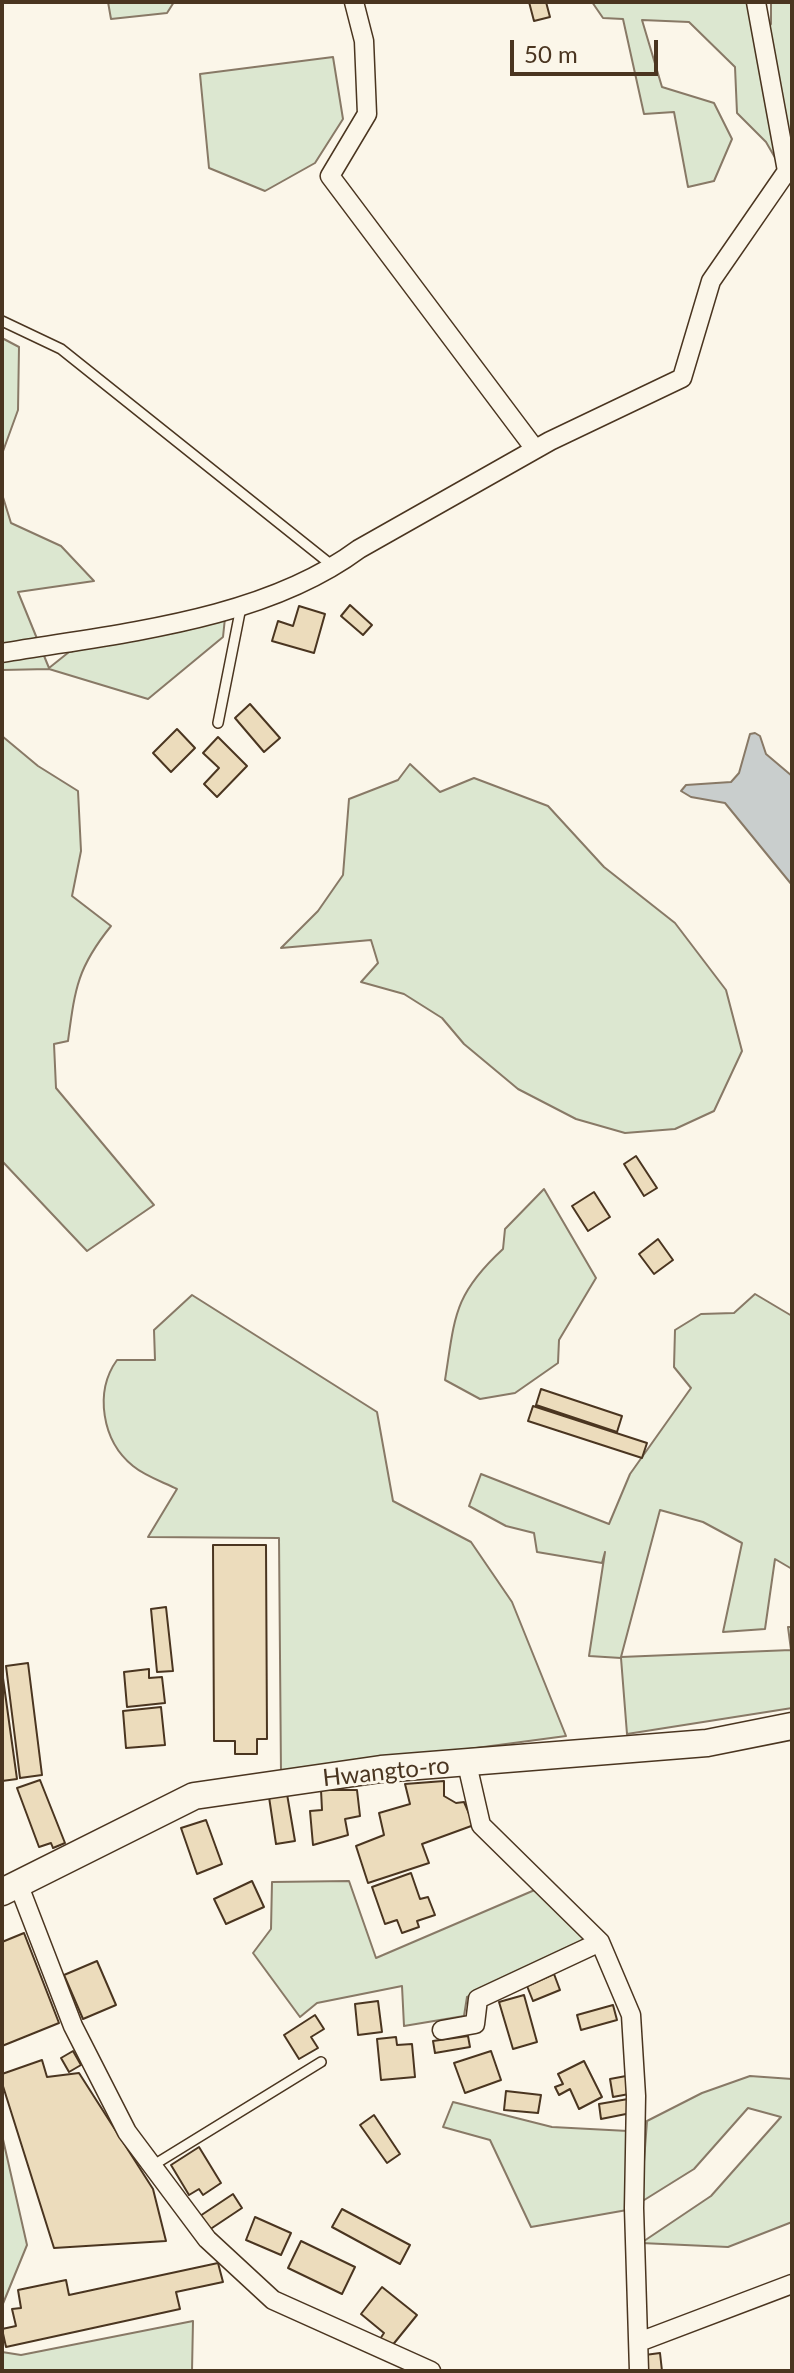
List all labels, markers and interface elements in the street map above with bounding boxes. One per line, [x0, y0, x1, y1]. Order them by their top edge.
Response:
scale bar [514, 24, 662, 74]
text: 50 m [524, 39, 578, 68]
street label: Hwangto-ro [321, 1751, 451, 1793]

